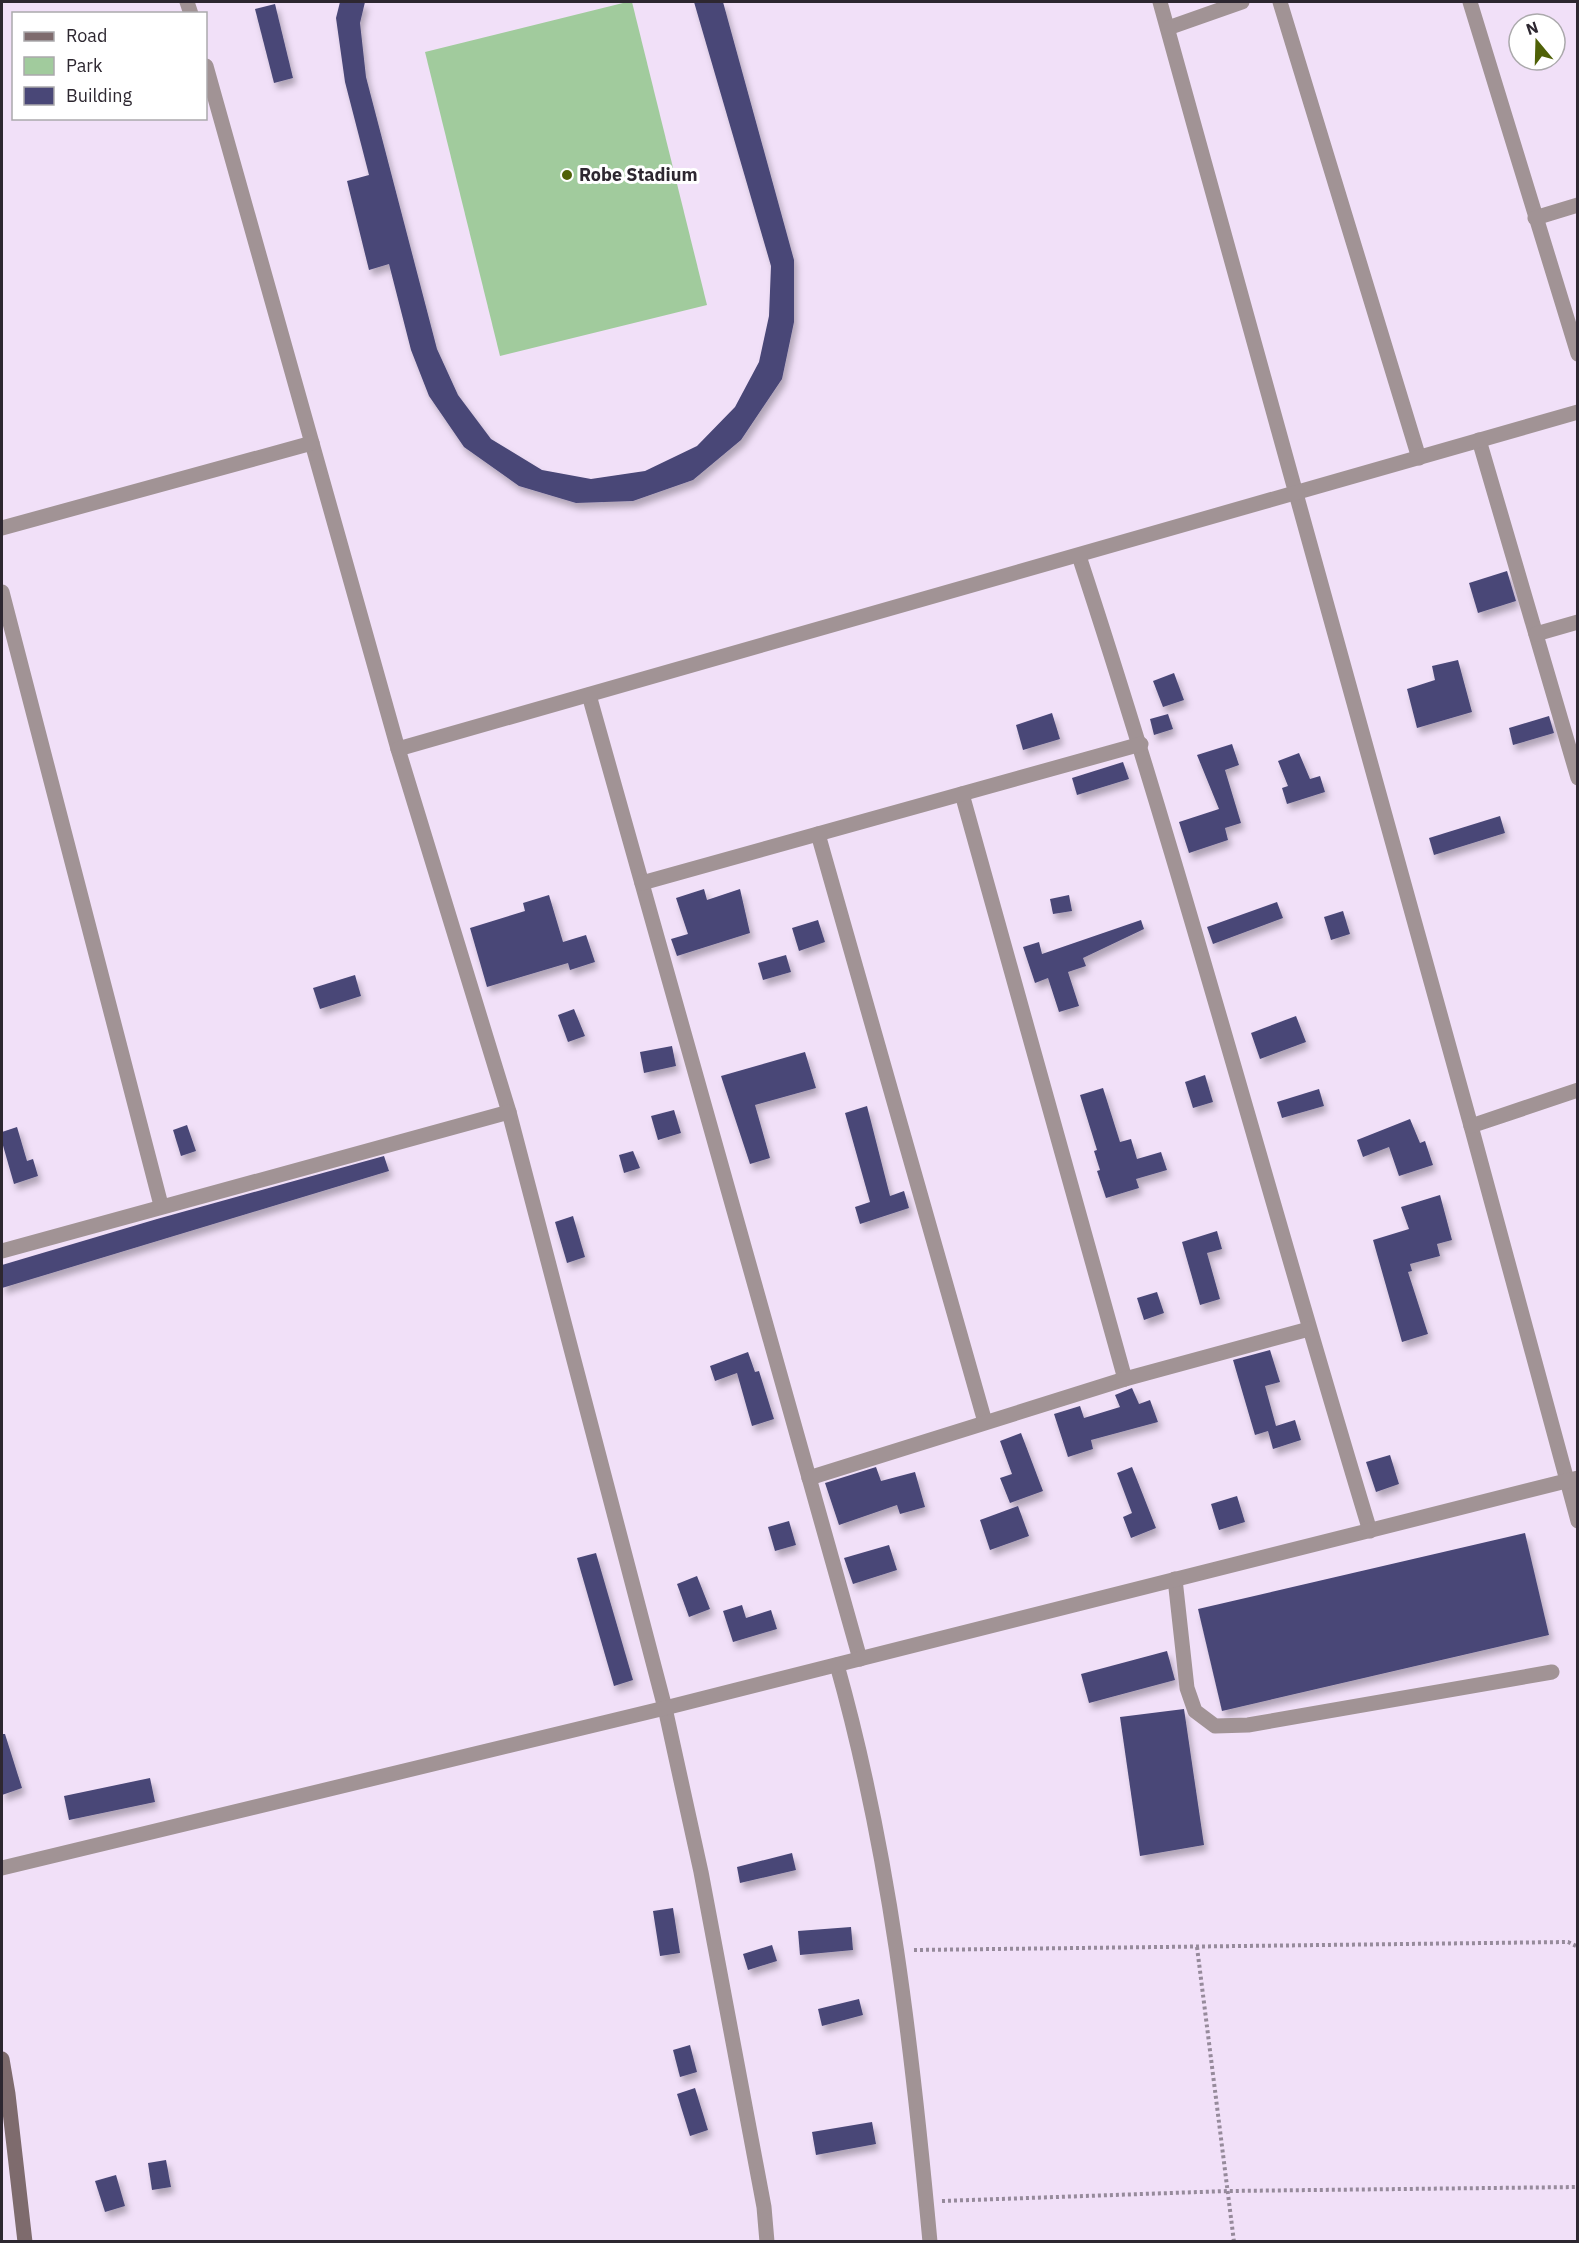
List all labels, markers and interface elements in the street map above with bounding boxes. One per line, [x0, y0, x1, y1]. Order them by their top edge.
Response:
legend [12, 12, 207, 120]
north arrow [1507, 12, 1567, 72]
text: N [1523, 16, 1541, 39]
text: Road [66, 24, 107, 47]
text: Park [66, 54, 103, 77]
text: Building [66, 84, 133, 107]
place label: Robe Stadium [579, 163, 698, 186]
marker: Robe Stadium [560, 168, 574, 182]

